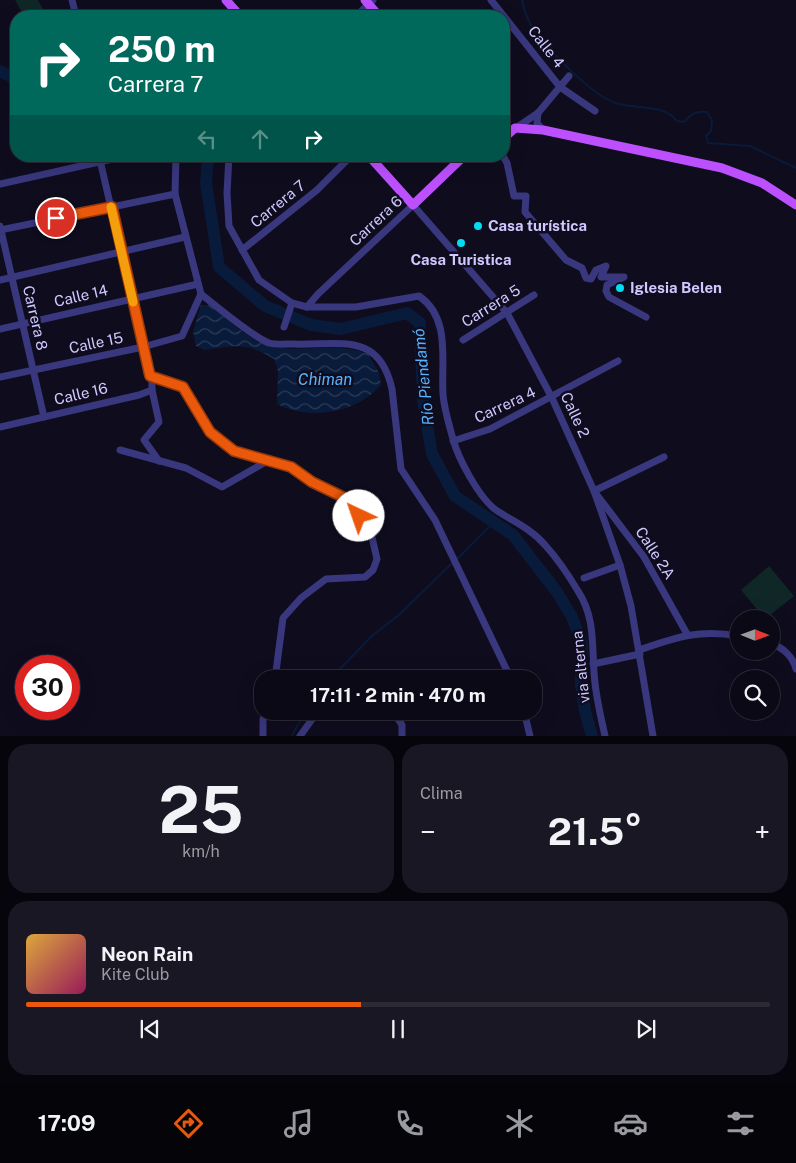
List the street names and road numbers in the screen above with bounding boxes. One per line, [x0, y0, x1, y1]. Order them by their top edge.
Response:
street label: Calle 4 [525, 22, 568, 71]
street label: Carrera 7 [247, 176, 308, 231]
street label: Carrera 6 [346, 192, 405, 249]
street label: Calle 14 [52, 281, 109, 310]
street label: Carrera 5 [458, 281, 523, 330]
street label: Carrera 8 [20, 284, 51, 352]
street label: Calle 15 [67, 329, 124, 357]
street label: Calle 16 [52, 379, 109, 408]
street label: Carrera 4 [471, 383, 538, 426]
street label: Calle 2 [558, 389, 593, 440]
street label: Calle 2A [632, 524, 679, 582]
street label: via alterna [568, 630, 593, 704]

